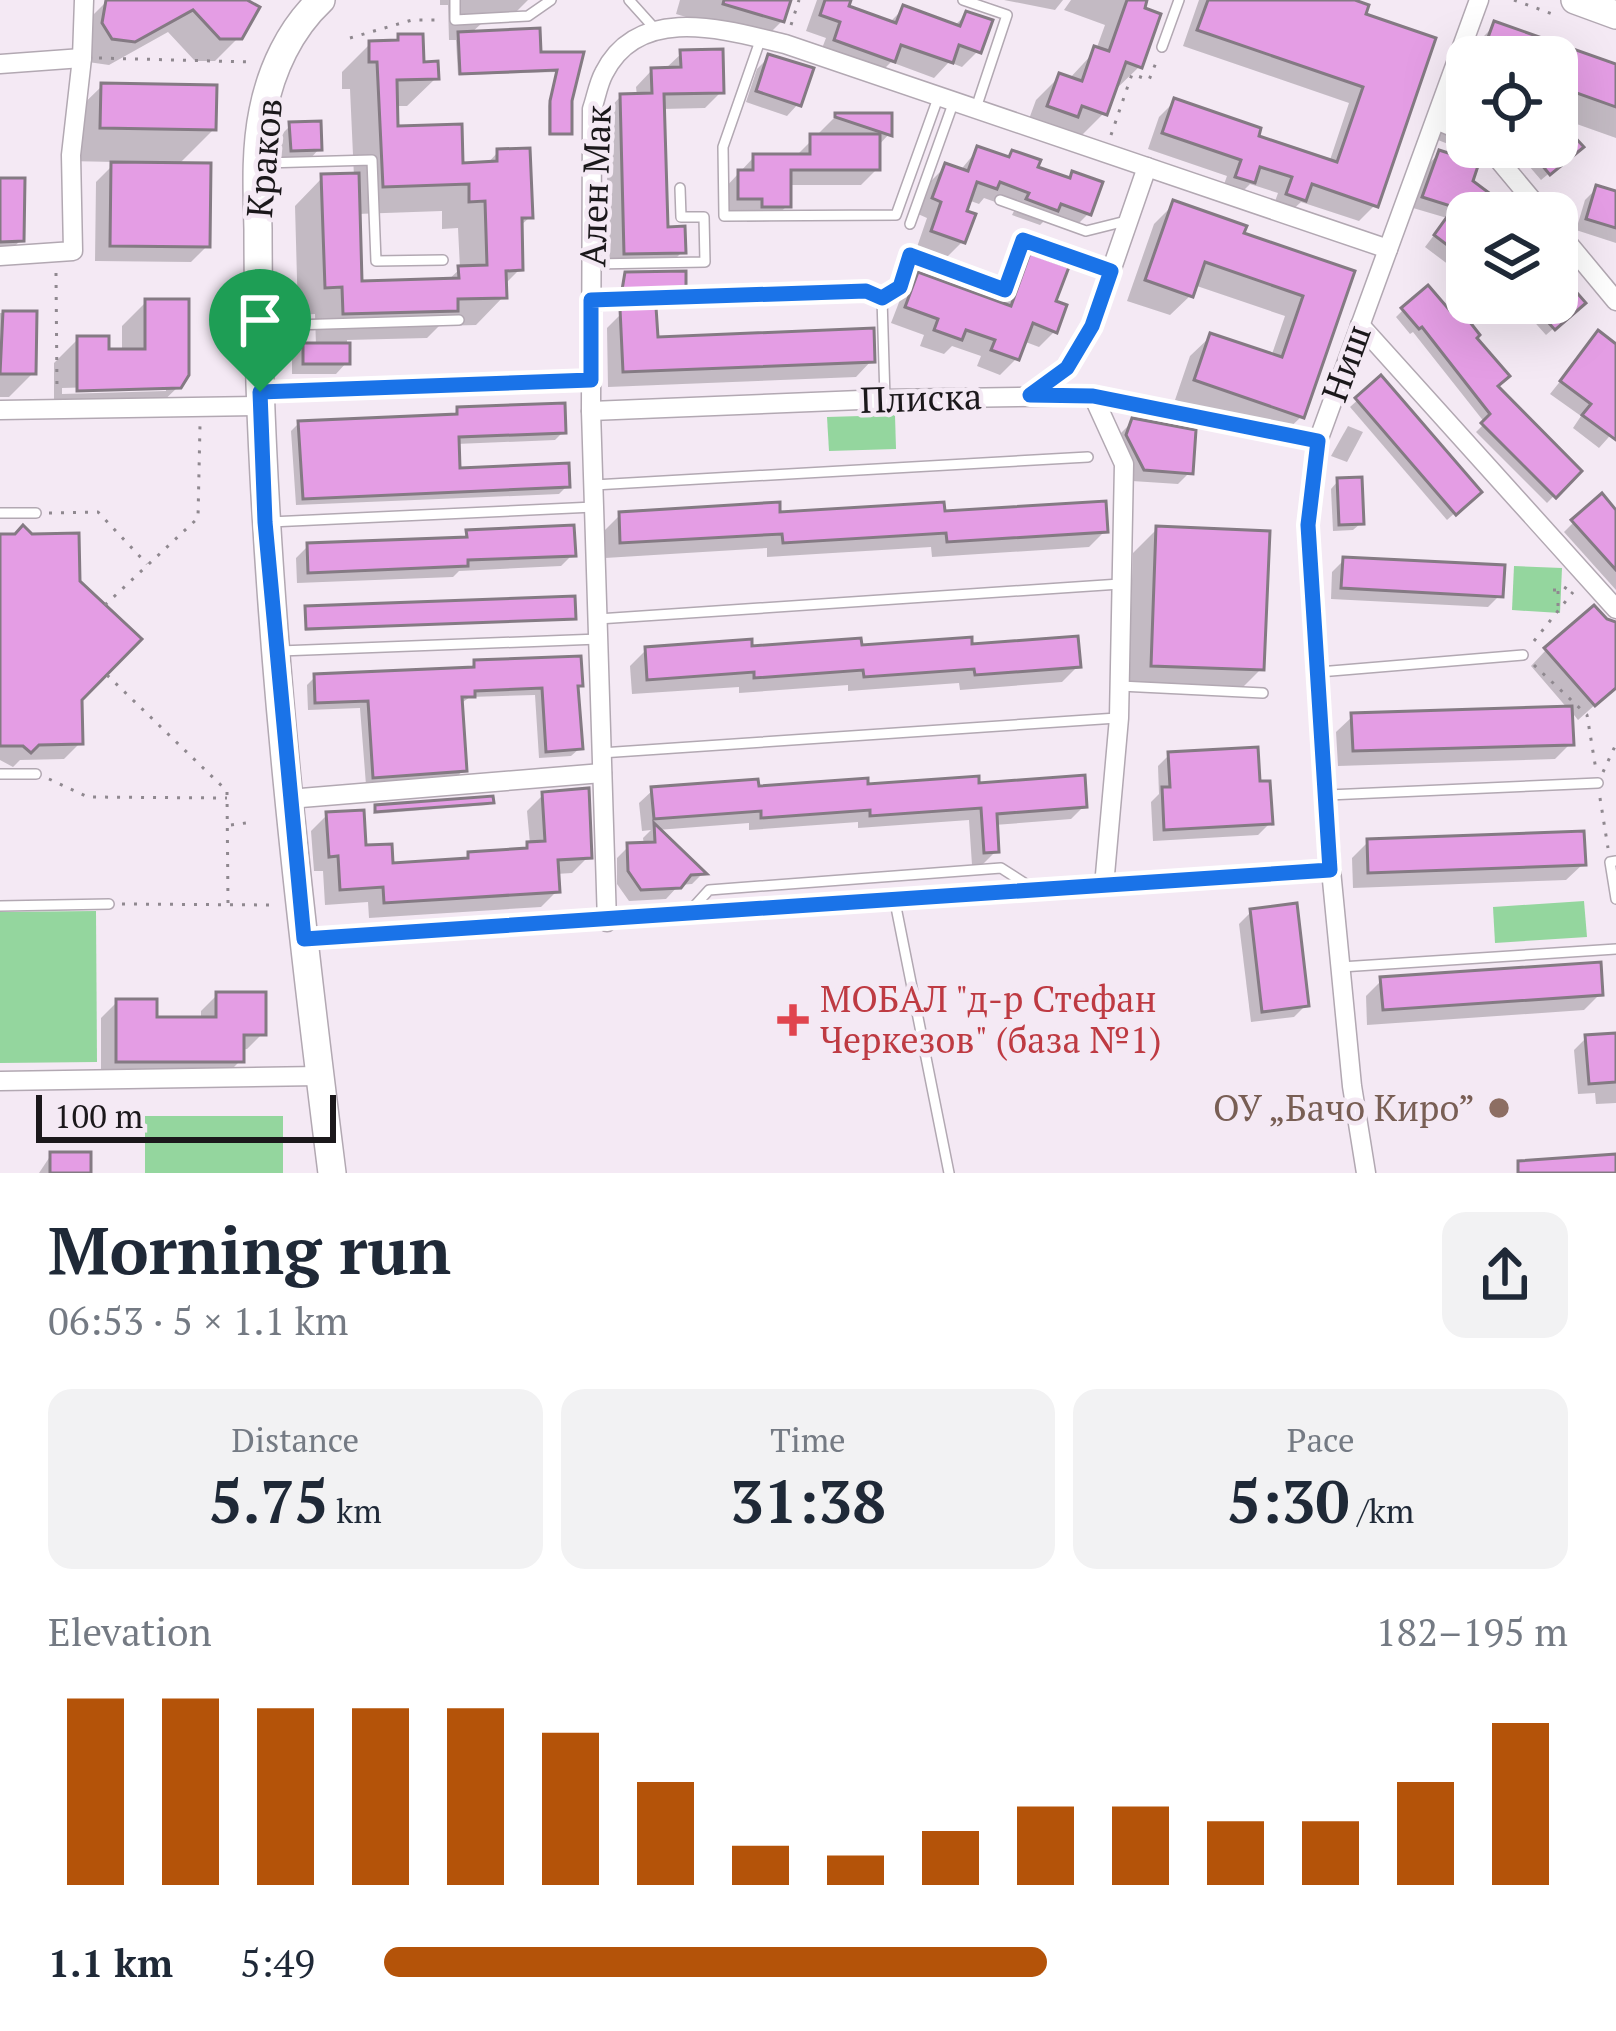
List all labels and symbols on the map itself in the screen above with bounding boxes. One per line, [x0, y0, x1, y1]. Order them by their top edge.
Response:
street label: Краков [235, 96, 292, 220]
street label: Ален Мак [568, 104, 621, 268]
pin [209, 269, 311, 392]
street label: Ниш [1310, 318, 1381, 408]
street label: Плиска [859, 372, 983, 423]
place label: МОБАЛ "д-р Стефан Черкезов" (база №1) [820, 975, 1162, 1063]
marker: МОБАЛ "д-р Стефан Черкезов" (база №1) [777, 1004, 809, 1036]
place label: ОУ „Бачо Киро” [1213, 1084, 1475, 1131]
scale bar [36, 1089, 336, 1142]
marker: ОУ „Бачо Киро” [1486, 1095, 1512, 1121]

